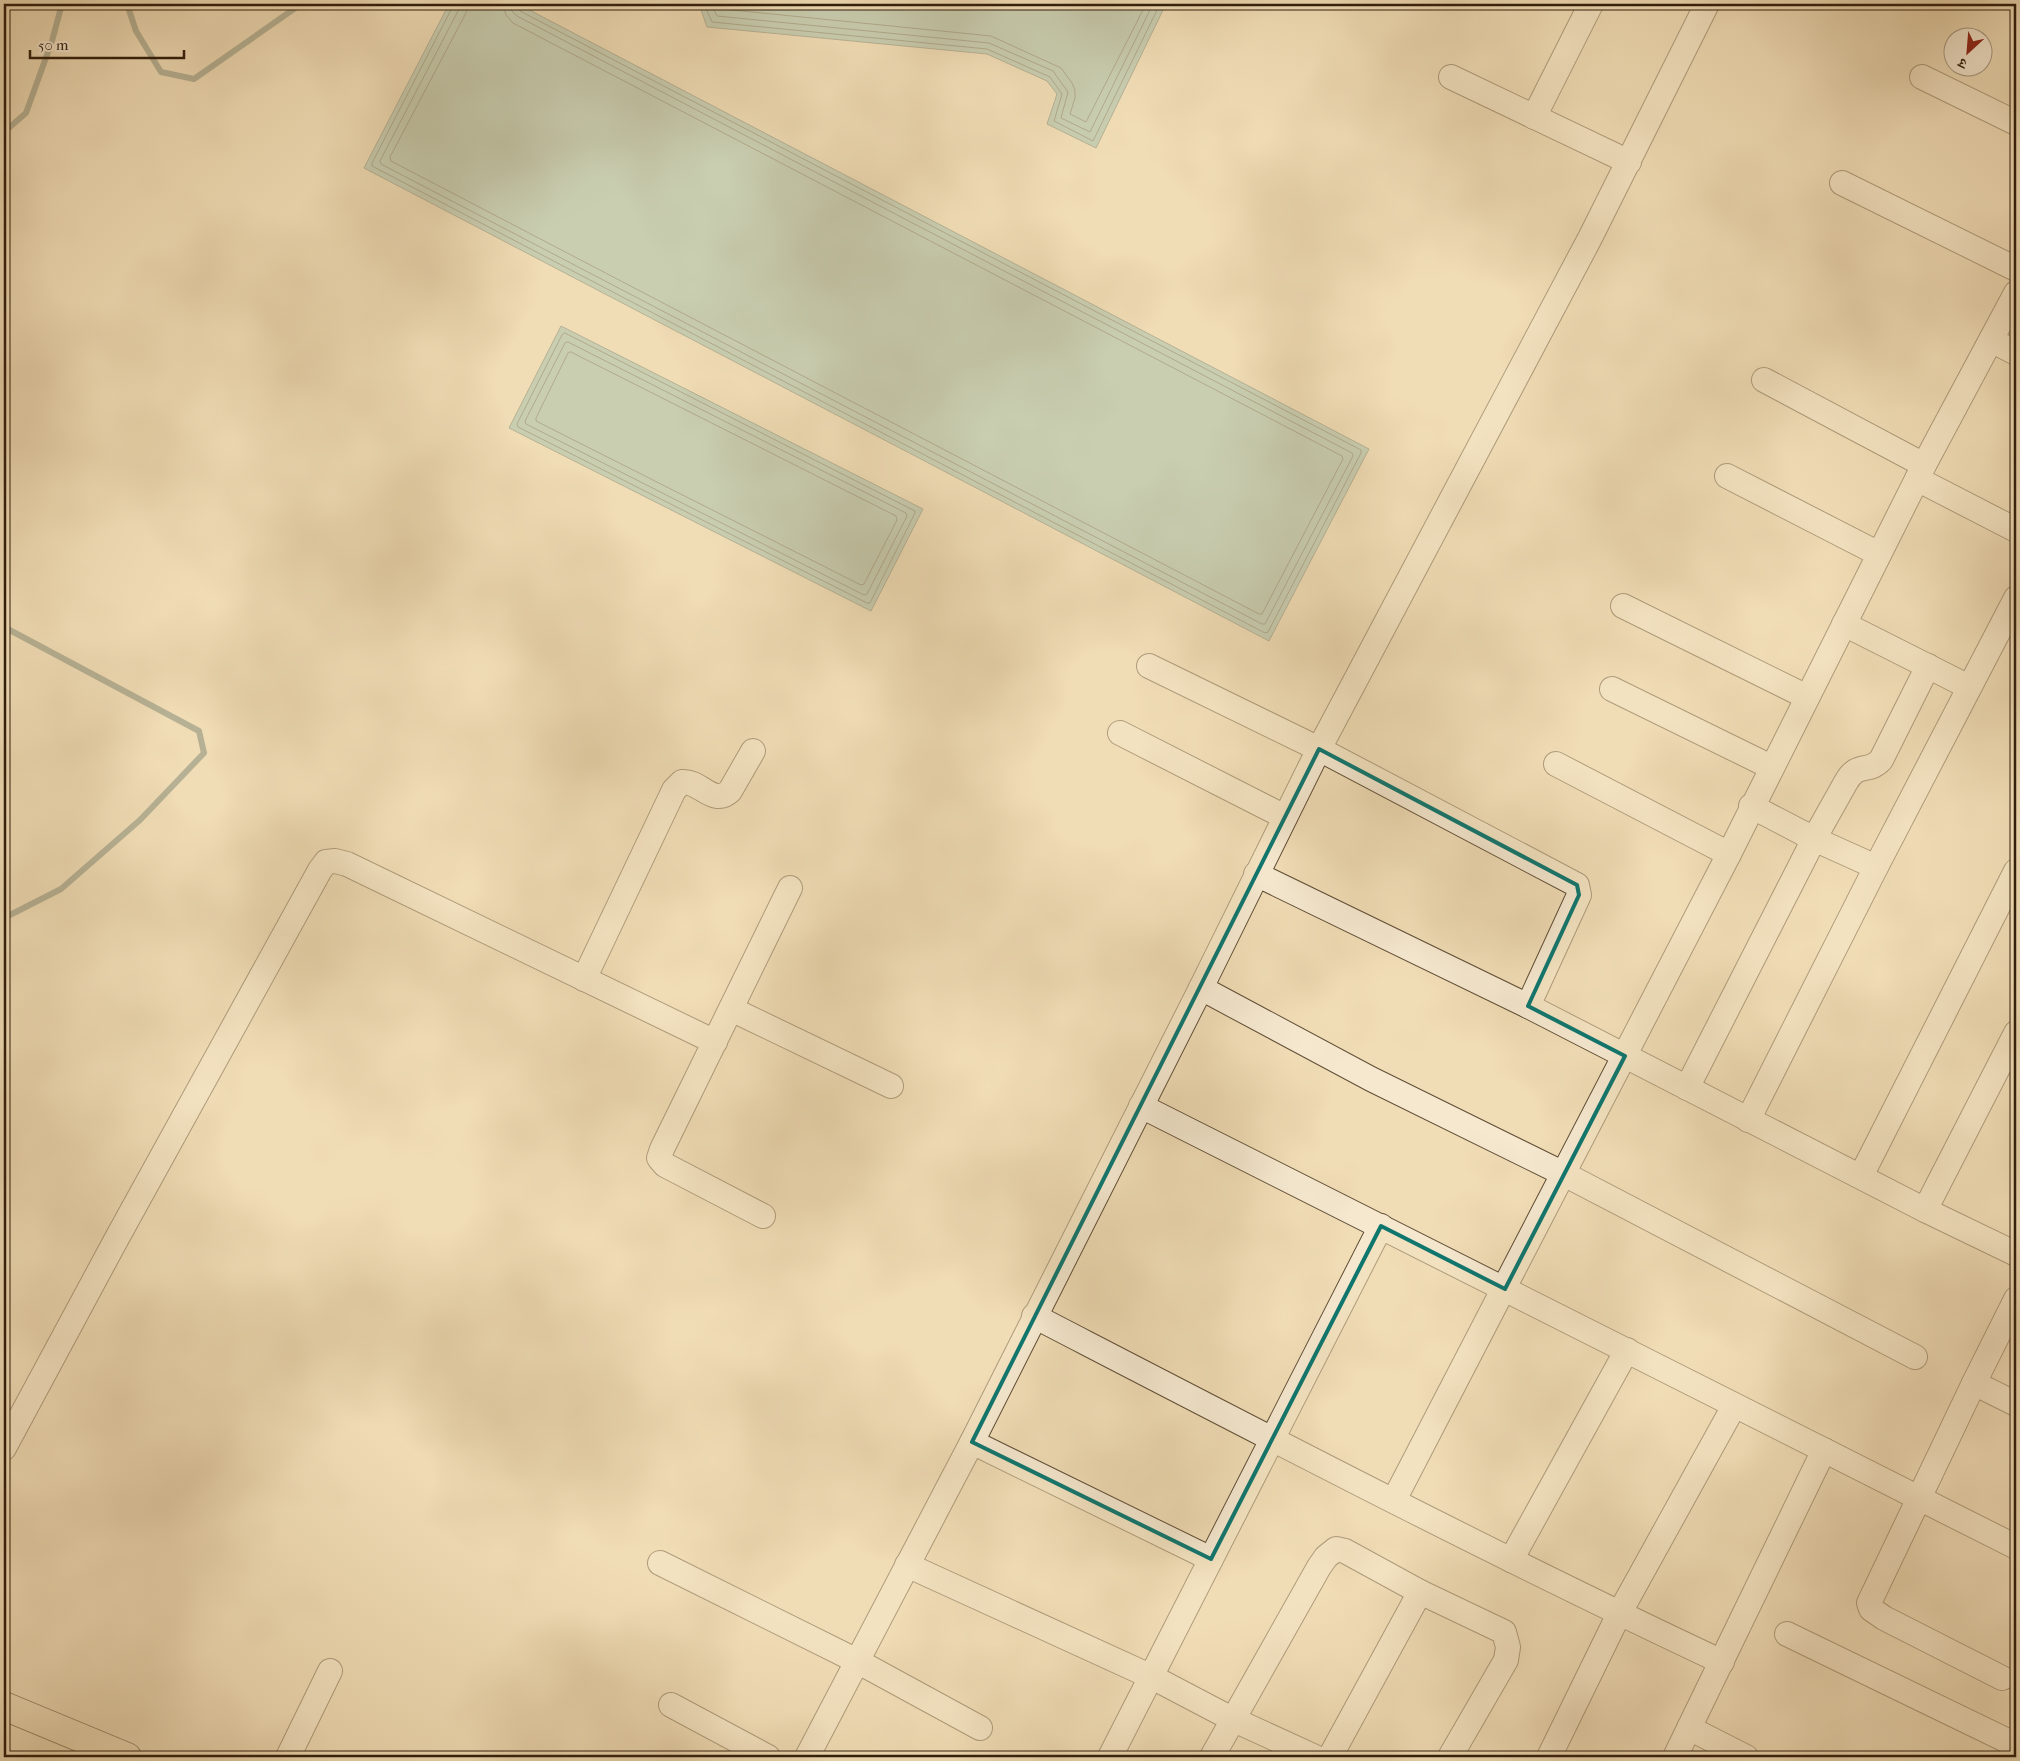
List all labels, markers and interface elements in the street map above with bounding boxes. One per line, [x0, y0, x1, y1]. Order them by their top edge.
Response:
scale bar [30, 28, 184, 60]
north arrow [1942, 28, 1992, 78]
text: 50 m [38, 36, 69, 54]
text: उ [1955, 54, 1970, 73]

